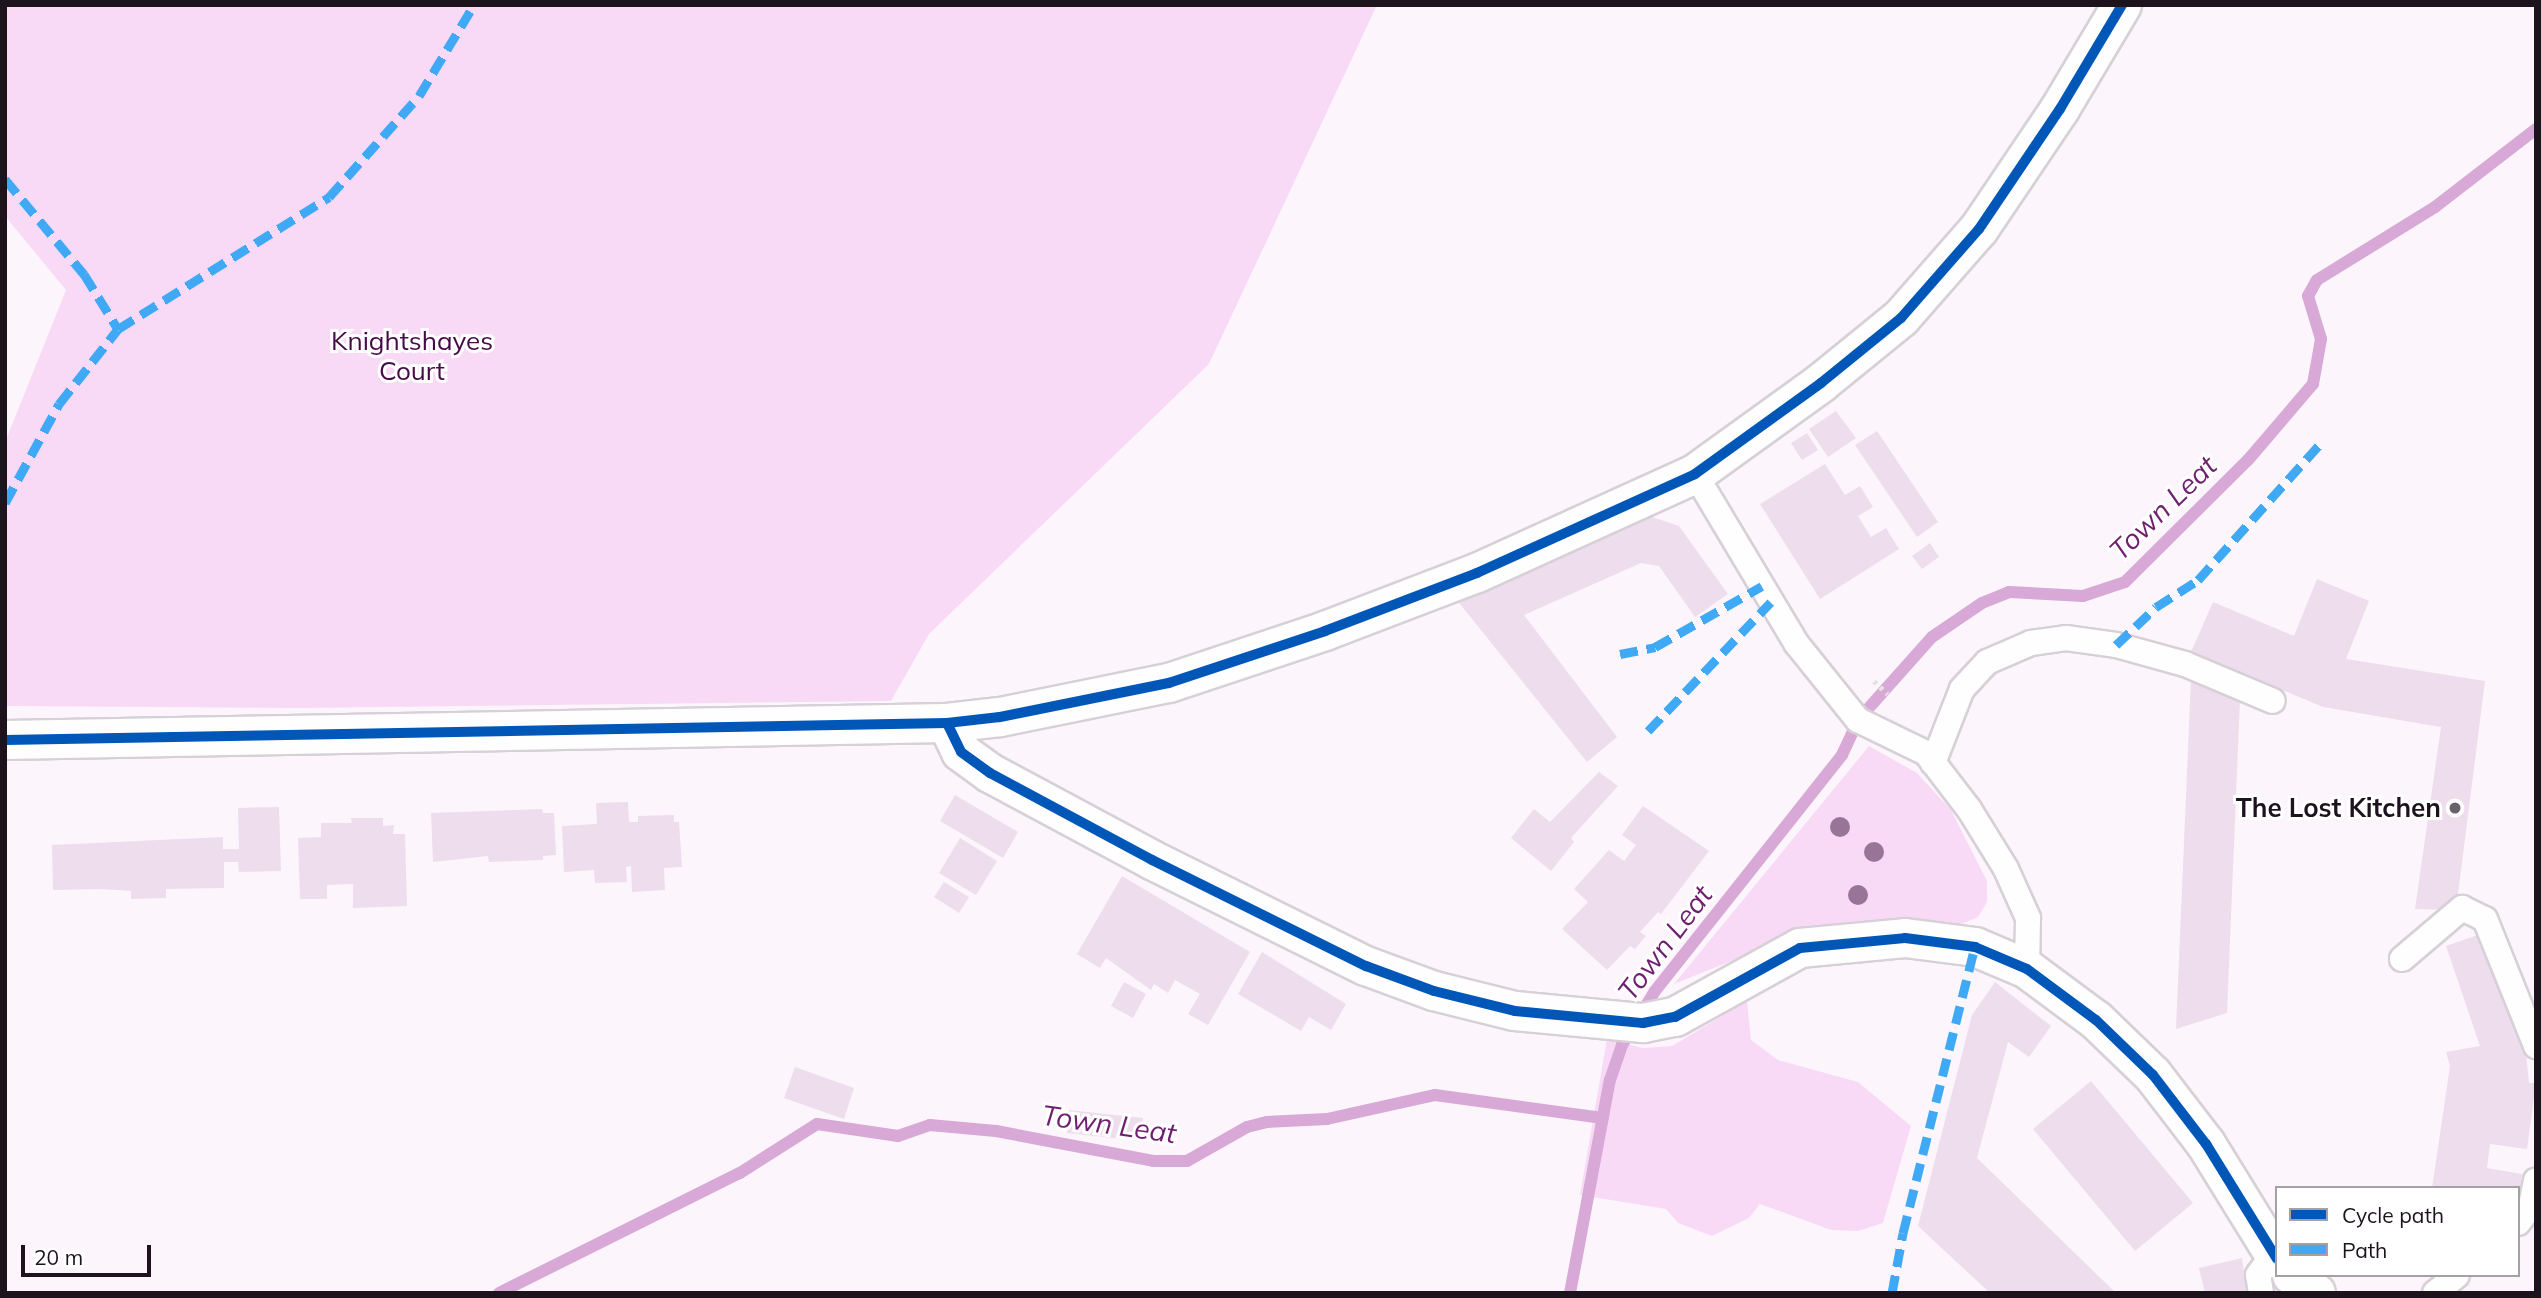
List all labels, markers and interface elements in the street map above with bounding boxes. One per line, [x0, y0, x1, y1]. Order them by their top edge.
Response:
park label: Knightshayes Court [331, 325, 493, 386]
water label: Town Leat [2103, 449, 2223, 567]
place label: The Lost Kitchen [2236, 792, 2441, 824]
marker: The Lost Kitchen [2447, 800, 2463, 816]
water label: Town Leat [1611, 879, 1719, 1007]
water label: Town Leat [1040, 1098, 1178, 1150]
legend [2275, 1186, 2520, 1277]
text: Cycle path [2342, 1202, 2444, 1228]
scale bar [24, 1232, 154, 1276]
text: Path [2342, 1237, 2387, 1263]
text: 20 m [34, 1244, 83, 1270]

